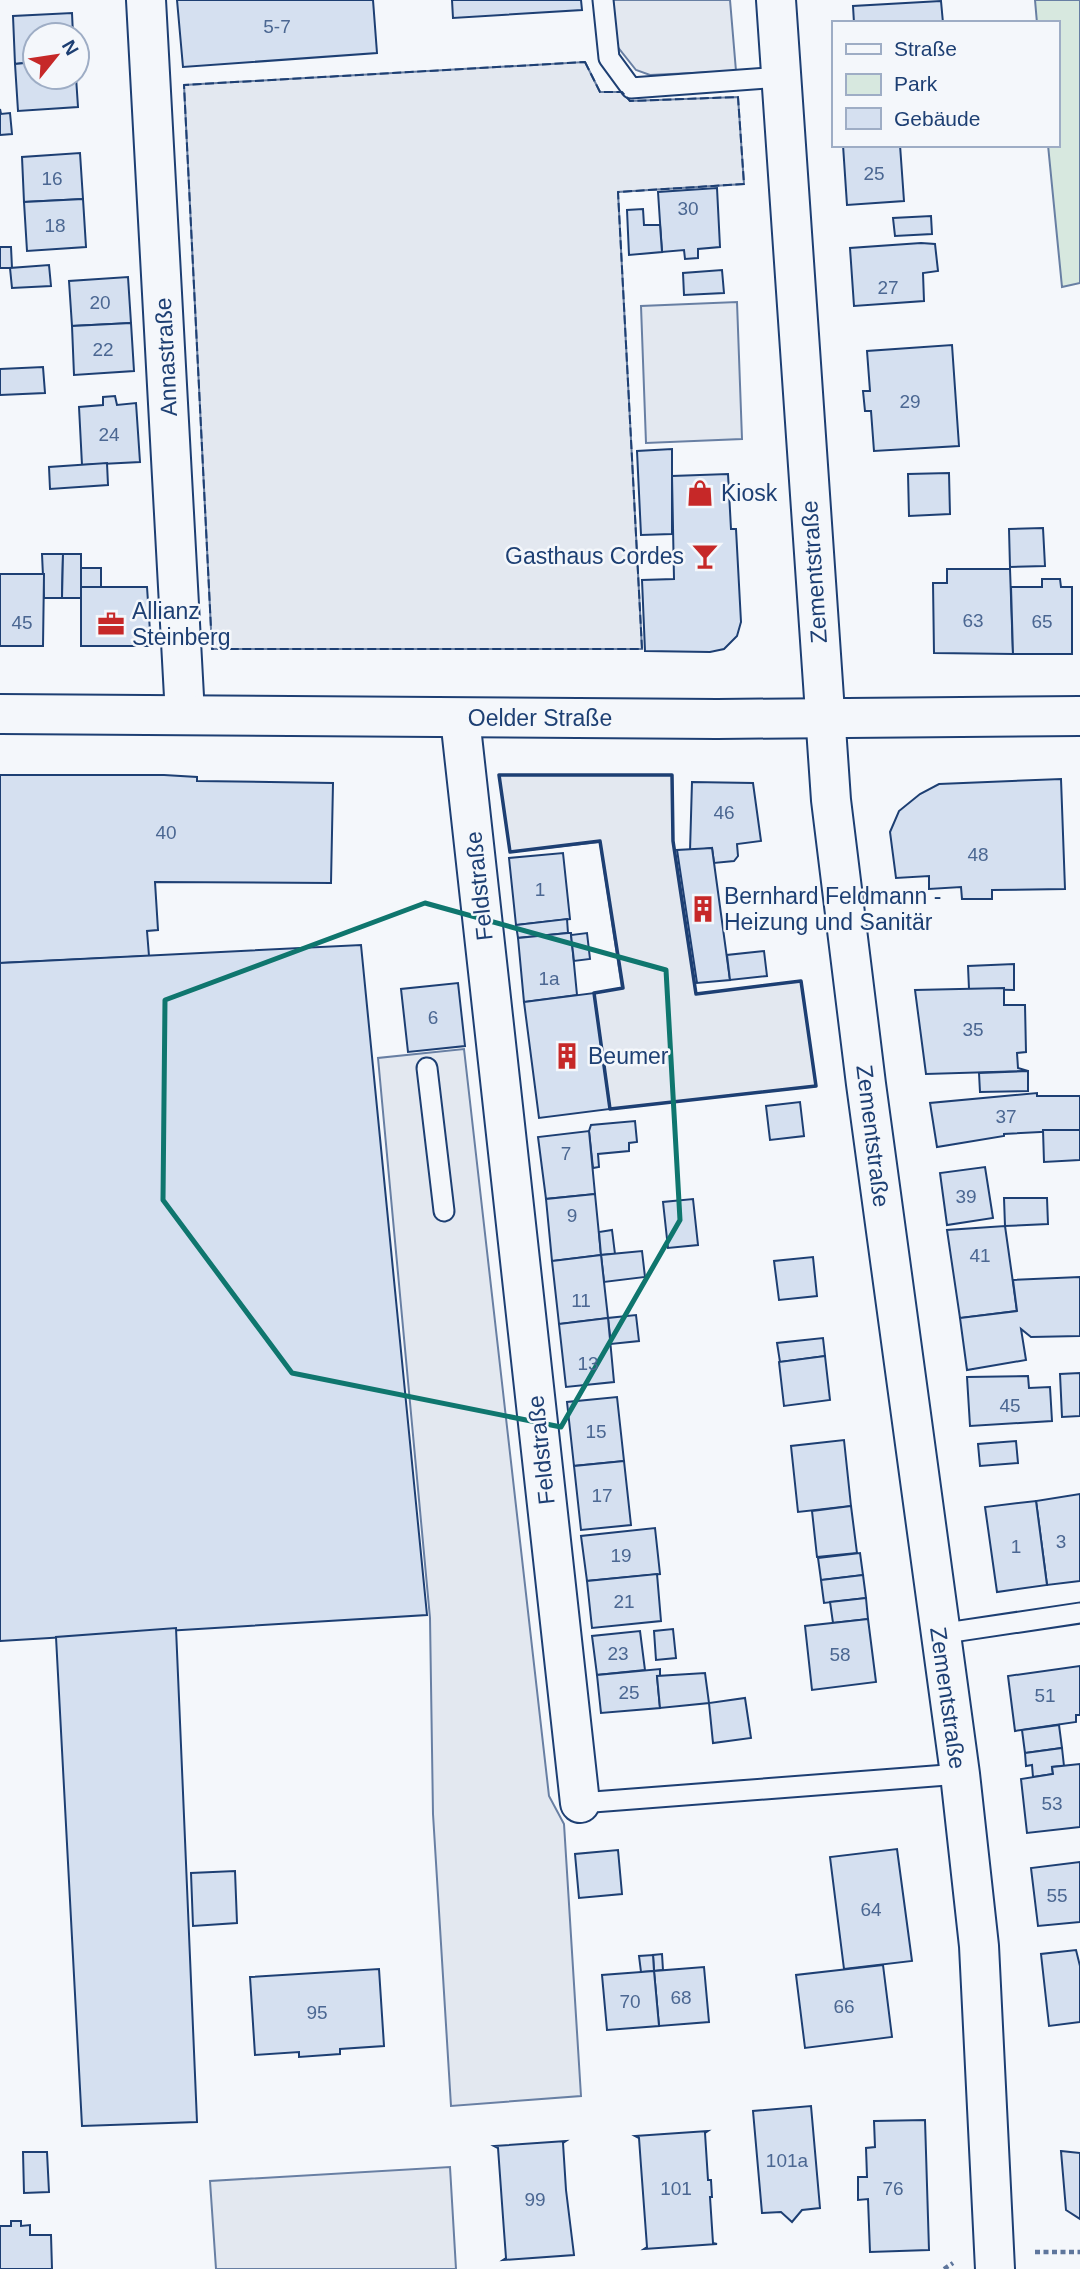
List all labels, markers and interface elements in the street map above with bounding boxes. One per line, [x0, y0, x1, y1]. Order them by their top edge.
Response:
house number: 5-7 [263, 16, 291, 37]
north arrow [21, 21, 91, 91]
legend [832, 21, 1059, 147]
text: N [58, 37, 83, 59]
text: Straße [894, 37, 957, 60]
text: Park [894, 72, 938, 95]
text: Gebäude [894, 107, 980, 130]
house number: 25 [863, 163, 885, 184]
house number: 16 [41, 168, 63, 189]
house number: 30 [677, 198, 699, 219]
house number: 18 [44, 215, 66, 236]
house number: 27 [877, 277, 899, 298]
house number: 20 [89, 292, 111, 313]
street label: Annastraße [150, 297, 182, 417]
house number: 22 [92, 339, 114, 360]
house number: 29 [899, 391, 921, 412]
house number: 24 [98, 424, 120, 445]
shop icon: Kiosk [685, 478, 715, 508]
place label: Kiosk [721, 480, 778, 506]
street label: Zementstraße [796, 500, 832, 644]
bar icon: Gasthaus Cordes [690, 541, 720, 571]
place label: Gasthaus Cordes [505, 543, 684, 569]
place label: Allianz Steinberg [132, 598, 230, 650]
office icon: Allianz Steinberg [96, 609, 126, 639]
house number: 63 [962, 610, 984, 631]
house number: 65 [1031, 611, 1053, 632]
house number: 45 [11, 612, 33, 633]
street label: Oelder Straße [468, 705, 612, 731]
house number: 46 [713, 802, 735, 823]
house number: 40 [155, 822, 177, 843]
street label: Feldstraße [460, 830, 498, 942]
house number: 48 [967, 844, 989, 865]
house number: 1 [535, 879, 545, 900]
place label: Bernhard Feldmann - Heizung und Sanitär [724, 883, 941, 935]
building icon: Bernhard Feldmann - Heizung und Sanitär [688, 894, 718, 924]
house number: 1a [538, 968, 560, 989]
house number: 6 [428, 1007, 438, 1028]
house number: 35 [962, 1019, 984, 1040]
building icon: Beumer [552, 1041, 582, 1071]
place label: Beumer [588, 1043, 669, 1069]
street label: Zementstraße [851, 1063, 895, 1209]
house number: 37 [995, 1106, 1017, 1127]
house number: 7 [561, 1143, 571, 1164]
house number: 39 [955, 1186, 977, 1207]
house number: 9 [567, 1205, 577, 1226]
house number: 41 [969, 1245, 991, 1266]
house number: 11 [571, 1290, 591, 1311]
house number: 13 [577, 1353, 599, 1374]
street label: Feldstraße [522, 1394, 560, 1506]
house number: 45 [999, 1395, 1021, 1416]
house number: 15 [585, 1421, 607, 1442]
house number: 17 [591, 1485, 613, 1506]
house number: 3 [1056, 1531, 1066, 1552]
house number: 1 [1011, 1536, 1021, 1557]
house number: 19 [610, 1545, 632, 1566]
house number: 21 [613, 1591, 635, 1612]
street label: Zementstraße [925, 1625, 971, 1771]
house number: 23 [607, 1643, 629, 1664]
house number: 58 [829, 1644, 851, 1665]
house number: 25 [618, 1682, 640, 1703]
house number: 51 [1034, 1685, 1056, 1706]
house number: 53 [1041, 1793, 1063, 1814]
house number: 55 [1046, 1885, 1068, 1906]
house number: 64 [860, 1899, 882, 1920]
house number: 68 [670, 1987, 692, 2008]
house number: 70 [619, 1991, 641, 2012]
house number: 66 [833, 1996, 855, 2017]
house number: 95 [306, 2002, 328, 2023]
house number: 101a [766, 2150, 809, 2171]
house number: 101 [660, 2178, 692, 2199]
house number: 76 [882, 2178, 904, 2199]
house number: 99 [524, 2189, 546, 2210]

